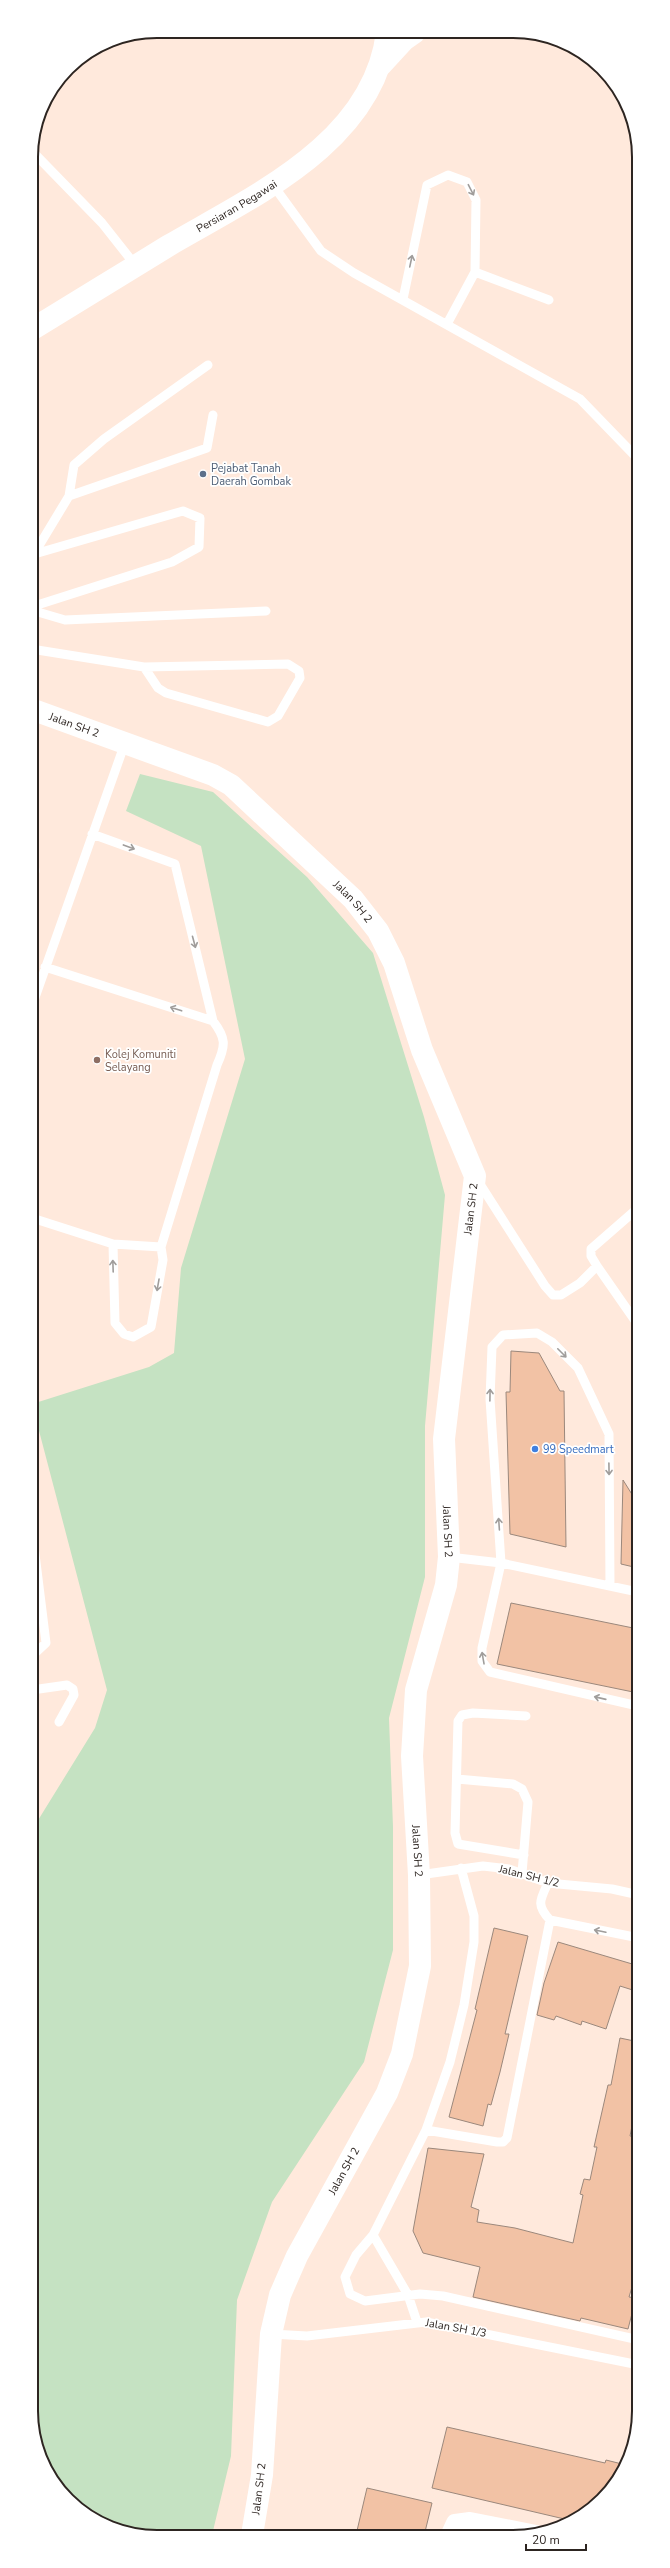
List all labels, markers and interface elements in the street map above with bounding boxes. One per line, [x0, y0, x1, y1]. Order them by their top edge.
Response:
street label: Persiaran Pegawai [193, 176, 280, 236]
one-way arrow [467, 183, 475, 195]
one-way arrow [407, 255, 415, 268]
place label: Pejabat Tanah Daerah Gombak [211, 461, 291, 489]
marker: Pejabat Tanah Daerah Gombak [198, 469, 208, 479]
street label: Jalan SH 2 [46, 708, 101, 741]
one-way arrow [123, 843, 135, 851]
street label: Jalan SH 2 [329, 876, 376, 926]
one-way arrow [191, 935, 198, 948]
one-way arrow [169, 1005, 182, 1012]
place label: Kolej Komuniti Selayang [105, 1047, 176, 1075]
marker: Kolej Komuniti Selayang [92, 1055, 102, 1065]
street label: Jalan SH 2 [460, 1182, 482, 1237]
one-way arrow [109, 1260, 117, 1273]
one-way arrow [154, 1278, 162, 1291]
one-way arrow [557, 1348, 567, 1358]
one-way arrow [486, 1389, 494, 1402]
place label: 99 Speedmart [543, 1442, 614, 1457]
marker: 99 Speedmart [530, 1444, 540, 1454]
one-way arrow [605, 1462, 613, 1475]
street label: Jalan SH 2 [439, 1504, 457, 1558]
one-way arrow [496, 1518, 503, 1531]
one-way arrow [479, 1651, 487, 1664]
one-way arrow [594, 1693, 607, 1701]
street label: Jalan SH 2 [408, 1823, 427, 1877]
street label: Jalan SH 1/2 [496, 1861, 561, 1891]
one-way arrow [594, 1926, 607, 1934]
street label: Jalan SH 2 [324, 2145, 363, 2198]
street label: Jalan SH 1/3 [423, 2315, 488, 2341]
street label: Jalan SH 2 [248, 2462, 270, 2517]
scale bar [526, 2526, 586, 2552]
text: 20 m [532, 2532, 560, 2548]

